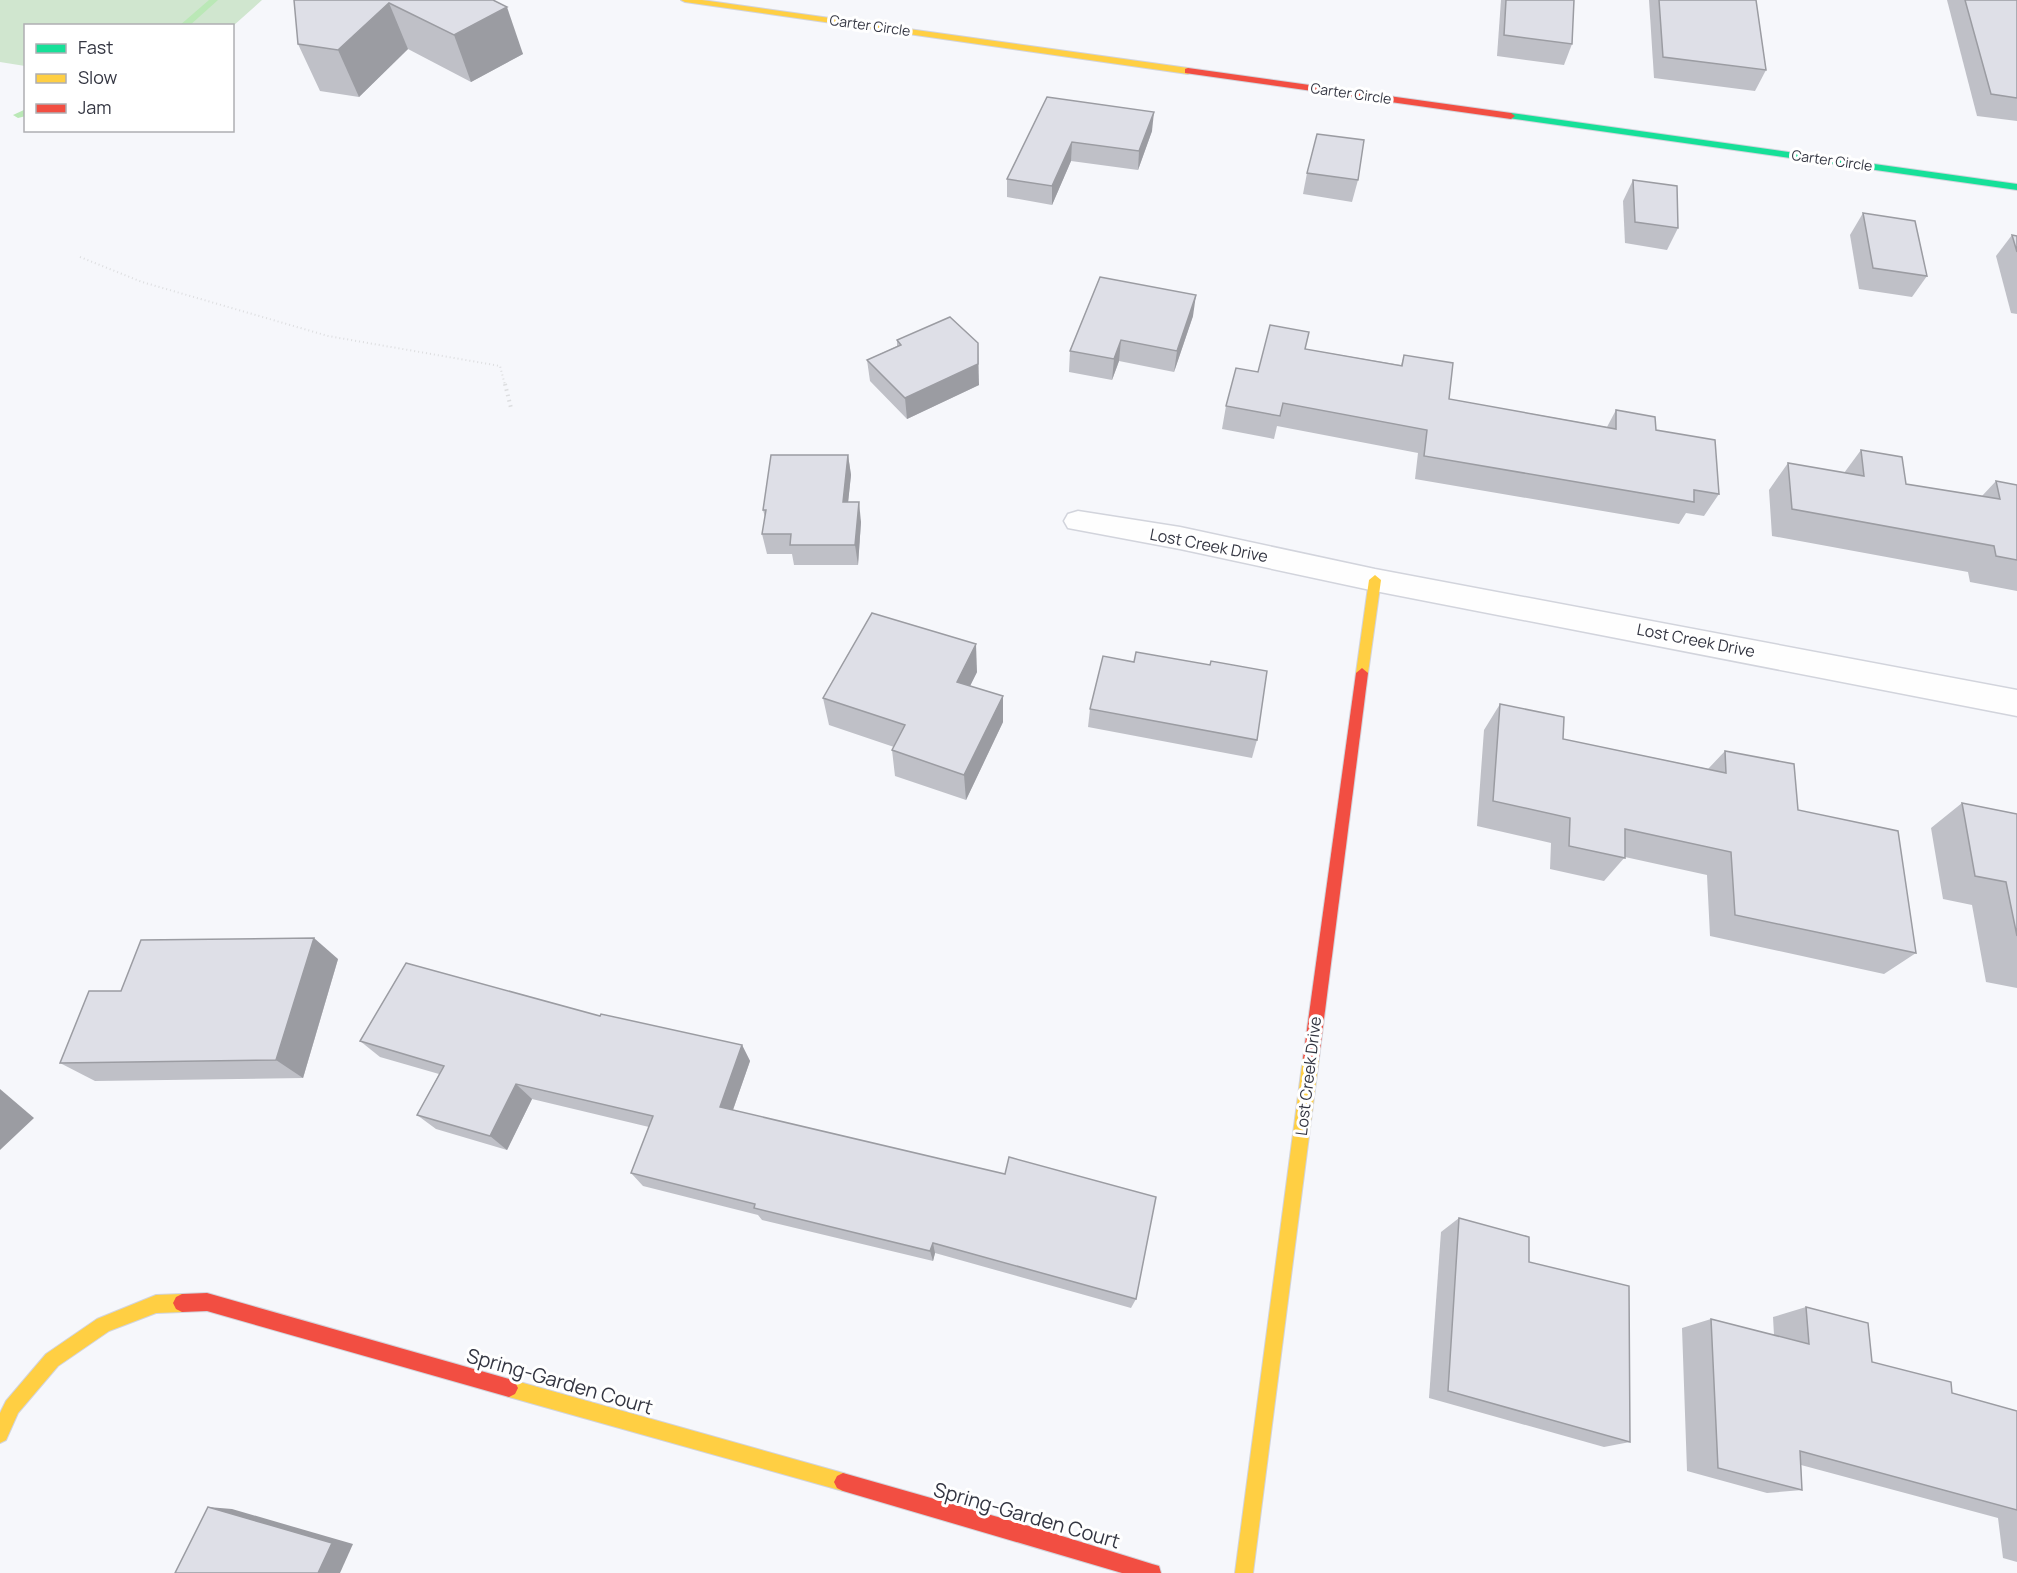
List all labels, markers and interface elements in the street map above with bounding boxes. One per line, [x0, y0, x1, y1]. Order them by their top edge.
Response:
street label: Carter Circle [828, 10, 912, 40]
legend [24, 24, 234, 132]
text: Fast [78, 35, 113, 59]
text: Slow [78, 65, 118, 89]
street label: Carter Circle [1309, 78, 1393, 108]
text: Jam [78, 95, 112, 119]
street label: Carter Circle [1790, 145, 1874, 175]
street label: Lost Creek Drive [1148, 523, 1270, 567]
street label: Lost Creek Drive [1635, 618, 1757, 662]
street label: Lost Creek Drive [1290, 1015, 1326, 1137]
street label: Spring-Garden Court [464, 1341, 656, 1421]
street label: Spring-Garden Court [931, 1475, 1123, 1555]

